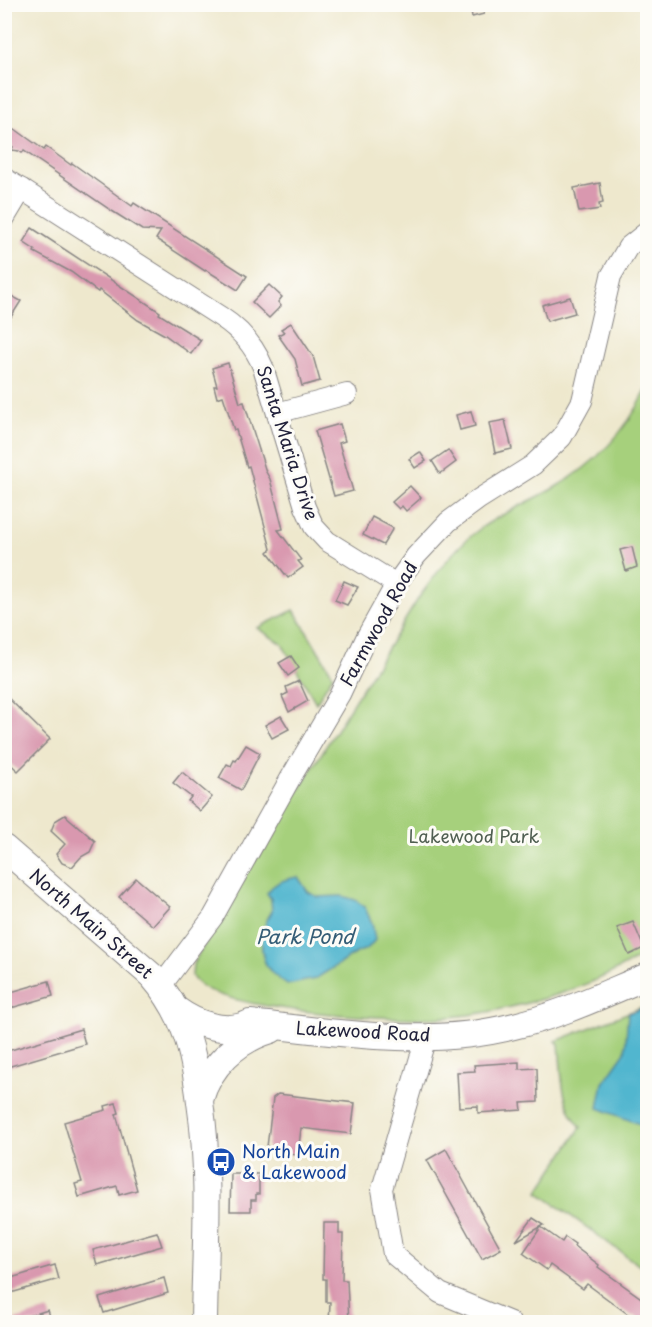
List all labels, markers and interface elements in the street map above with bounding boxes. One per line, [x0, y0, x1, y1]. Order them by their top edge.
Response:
street label: Santa Maria Drive [251, 362, 326, 523]
street label: Farmwood Road [332, 556, 423, 691]
park label: Lakewood Park [409, 822, 539, 849]
street label: North Main Street [24, 861, 160, 984]
water label: Park Pond [256, 921, 357, 951]
street label: Lakewood Road [295, 1013, 431, 1048]
place label: North Main & Lakewood [242, 1137, 347, 1185]
bus stop icon: North Main & Lakewood [205, 1146, 237, 1178]

